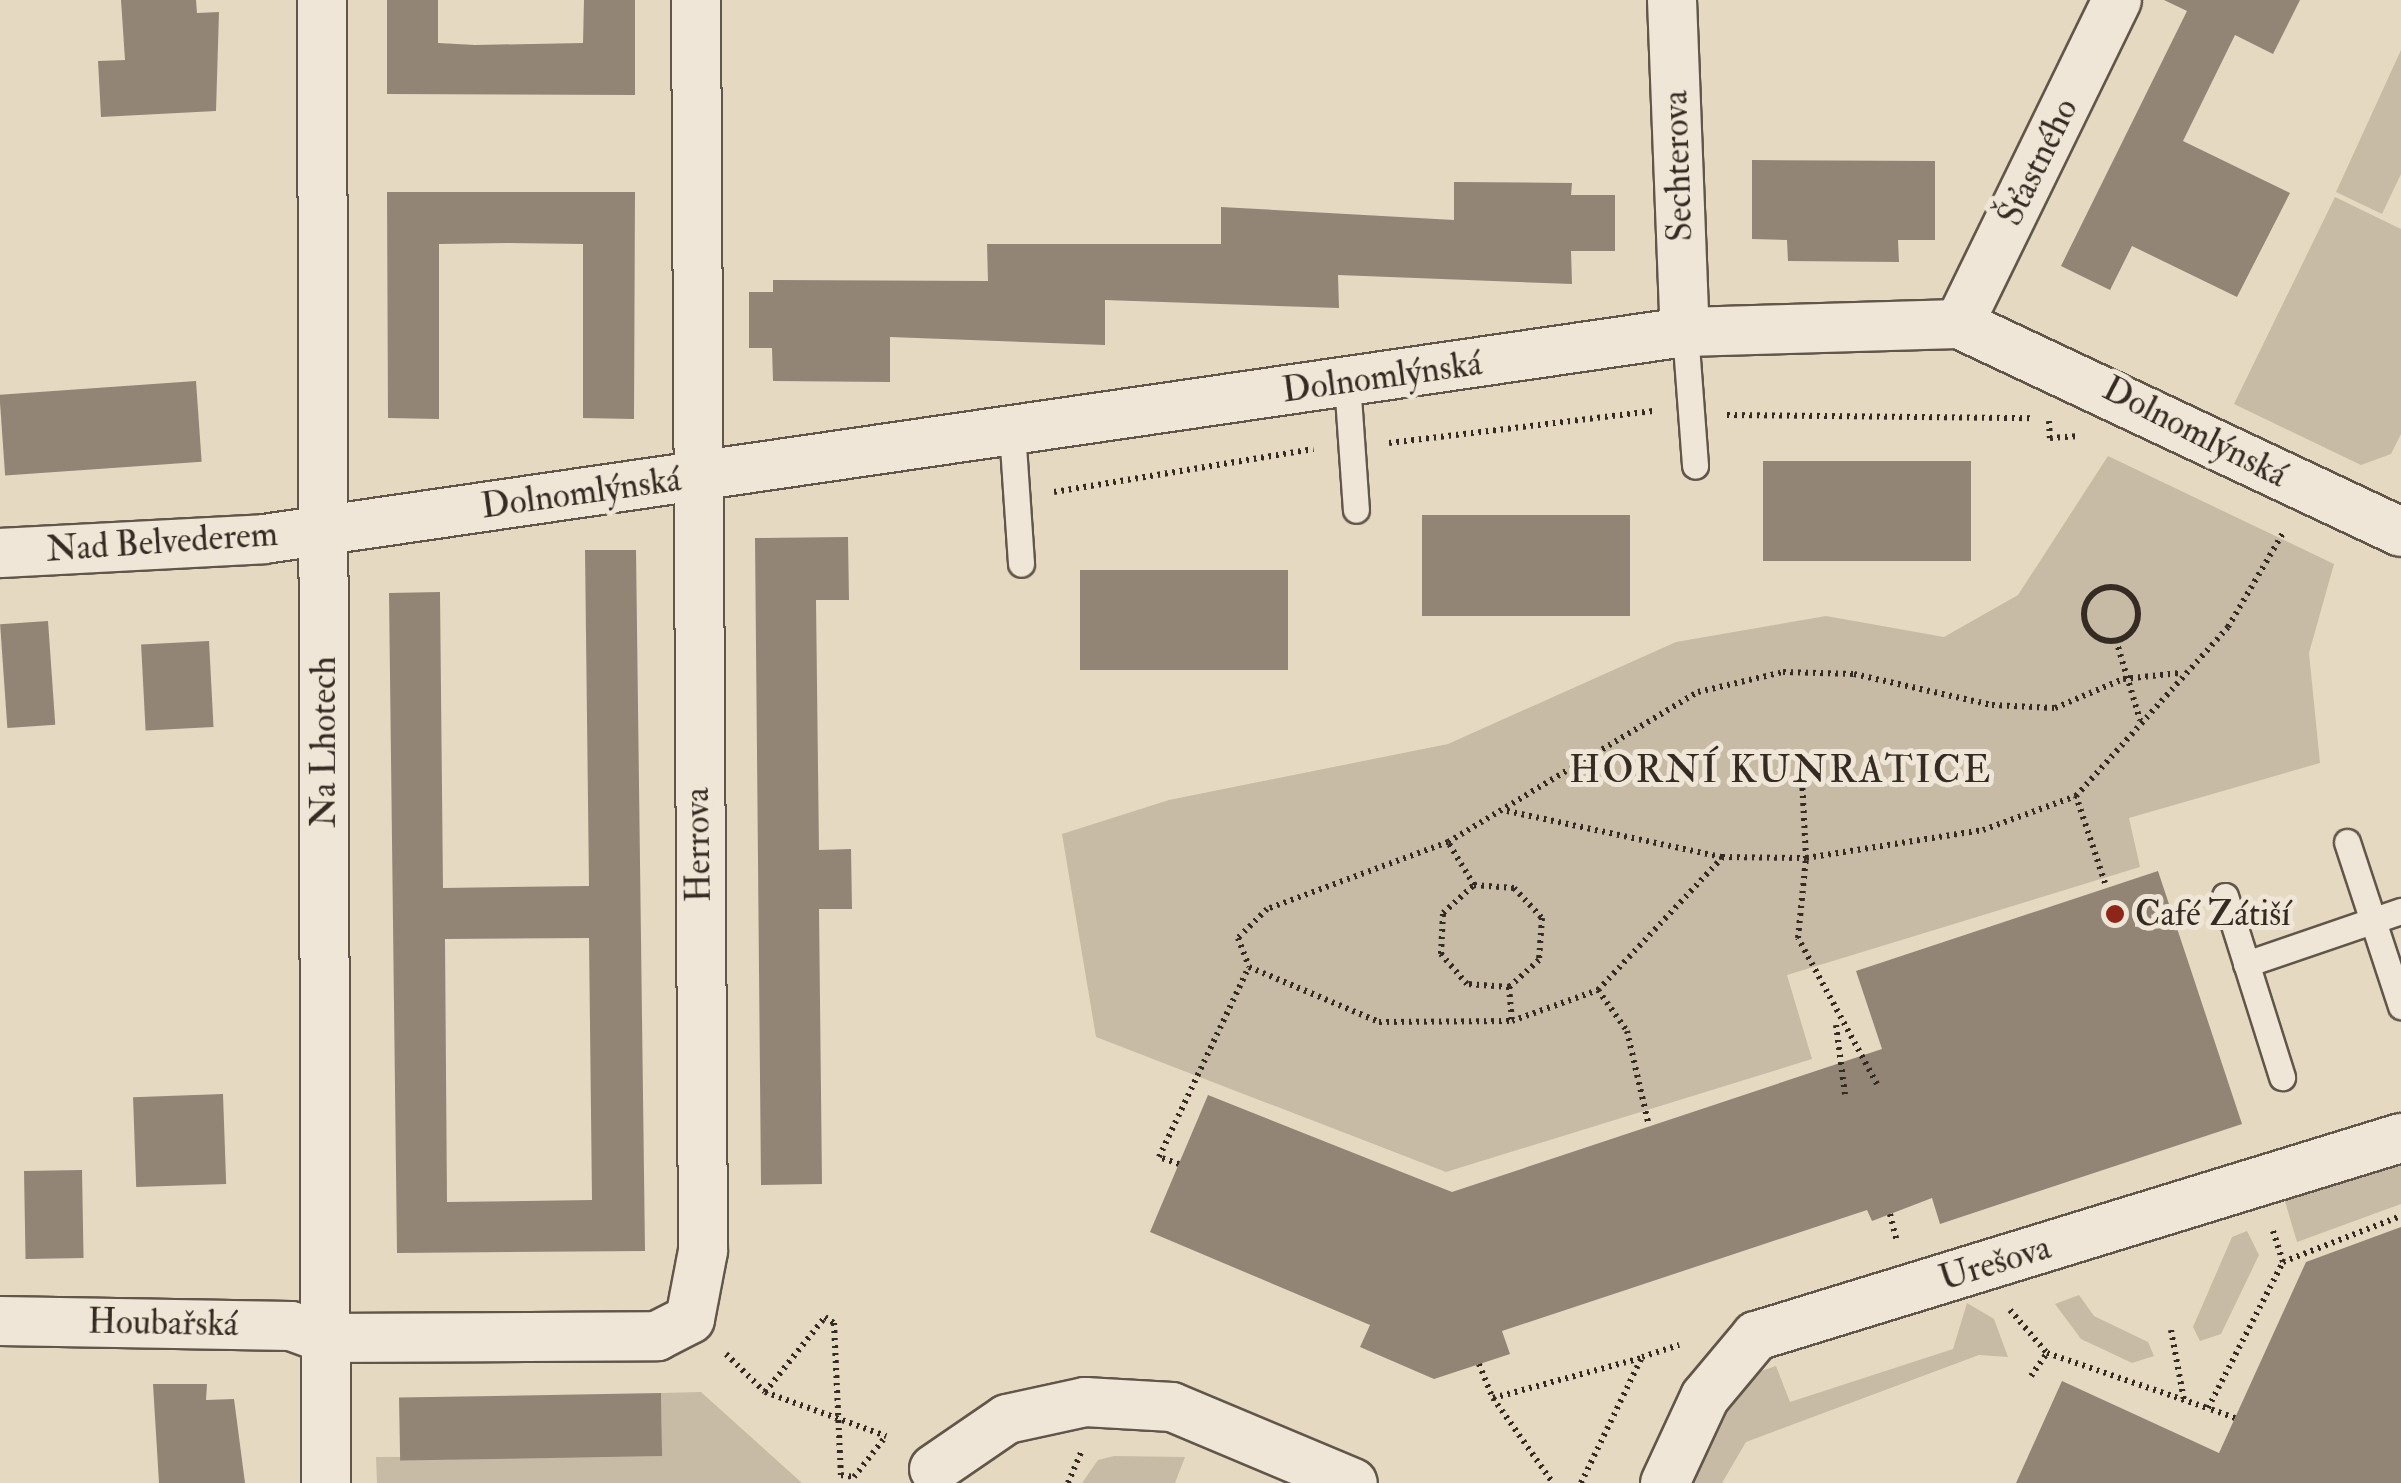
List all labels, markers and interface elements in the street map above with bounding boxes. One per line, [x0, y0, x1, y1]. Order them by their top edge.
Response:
street label: Sechterova [1654, 90, 1702, 242]
street label: Šťastného [1989, 91, 2087, 233]
street label: Dolnomlýnská [1279, 342, 1485, 412]
street label: Dolnomlýnská [2096, 368, 2294, 496]
street label: Dolnomlýnská [478, 458, 684, 528]
street label: Nad Belvederem [45, 513, 279, 571]
street label: Na Lhotech [303, 656, 345, 828]
district label: HORNÍ KUNRATICE [1569, 748, 1993, 794]
street label: Herrova [676, 787, 720, 903]
place label: Café Zátiší [2135, 893, 2291, 935]
marker: Café Zátiší [2104, 903, 2126, 925]
street label: Urešova [1934, 1226, 2056, 1300]
street label: Houbařská [87, 1301, 239, 1345]

